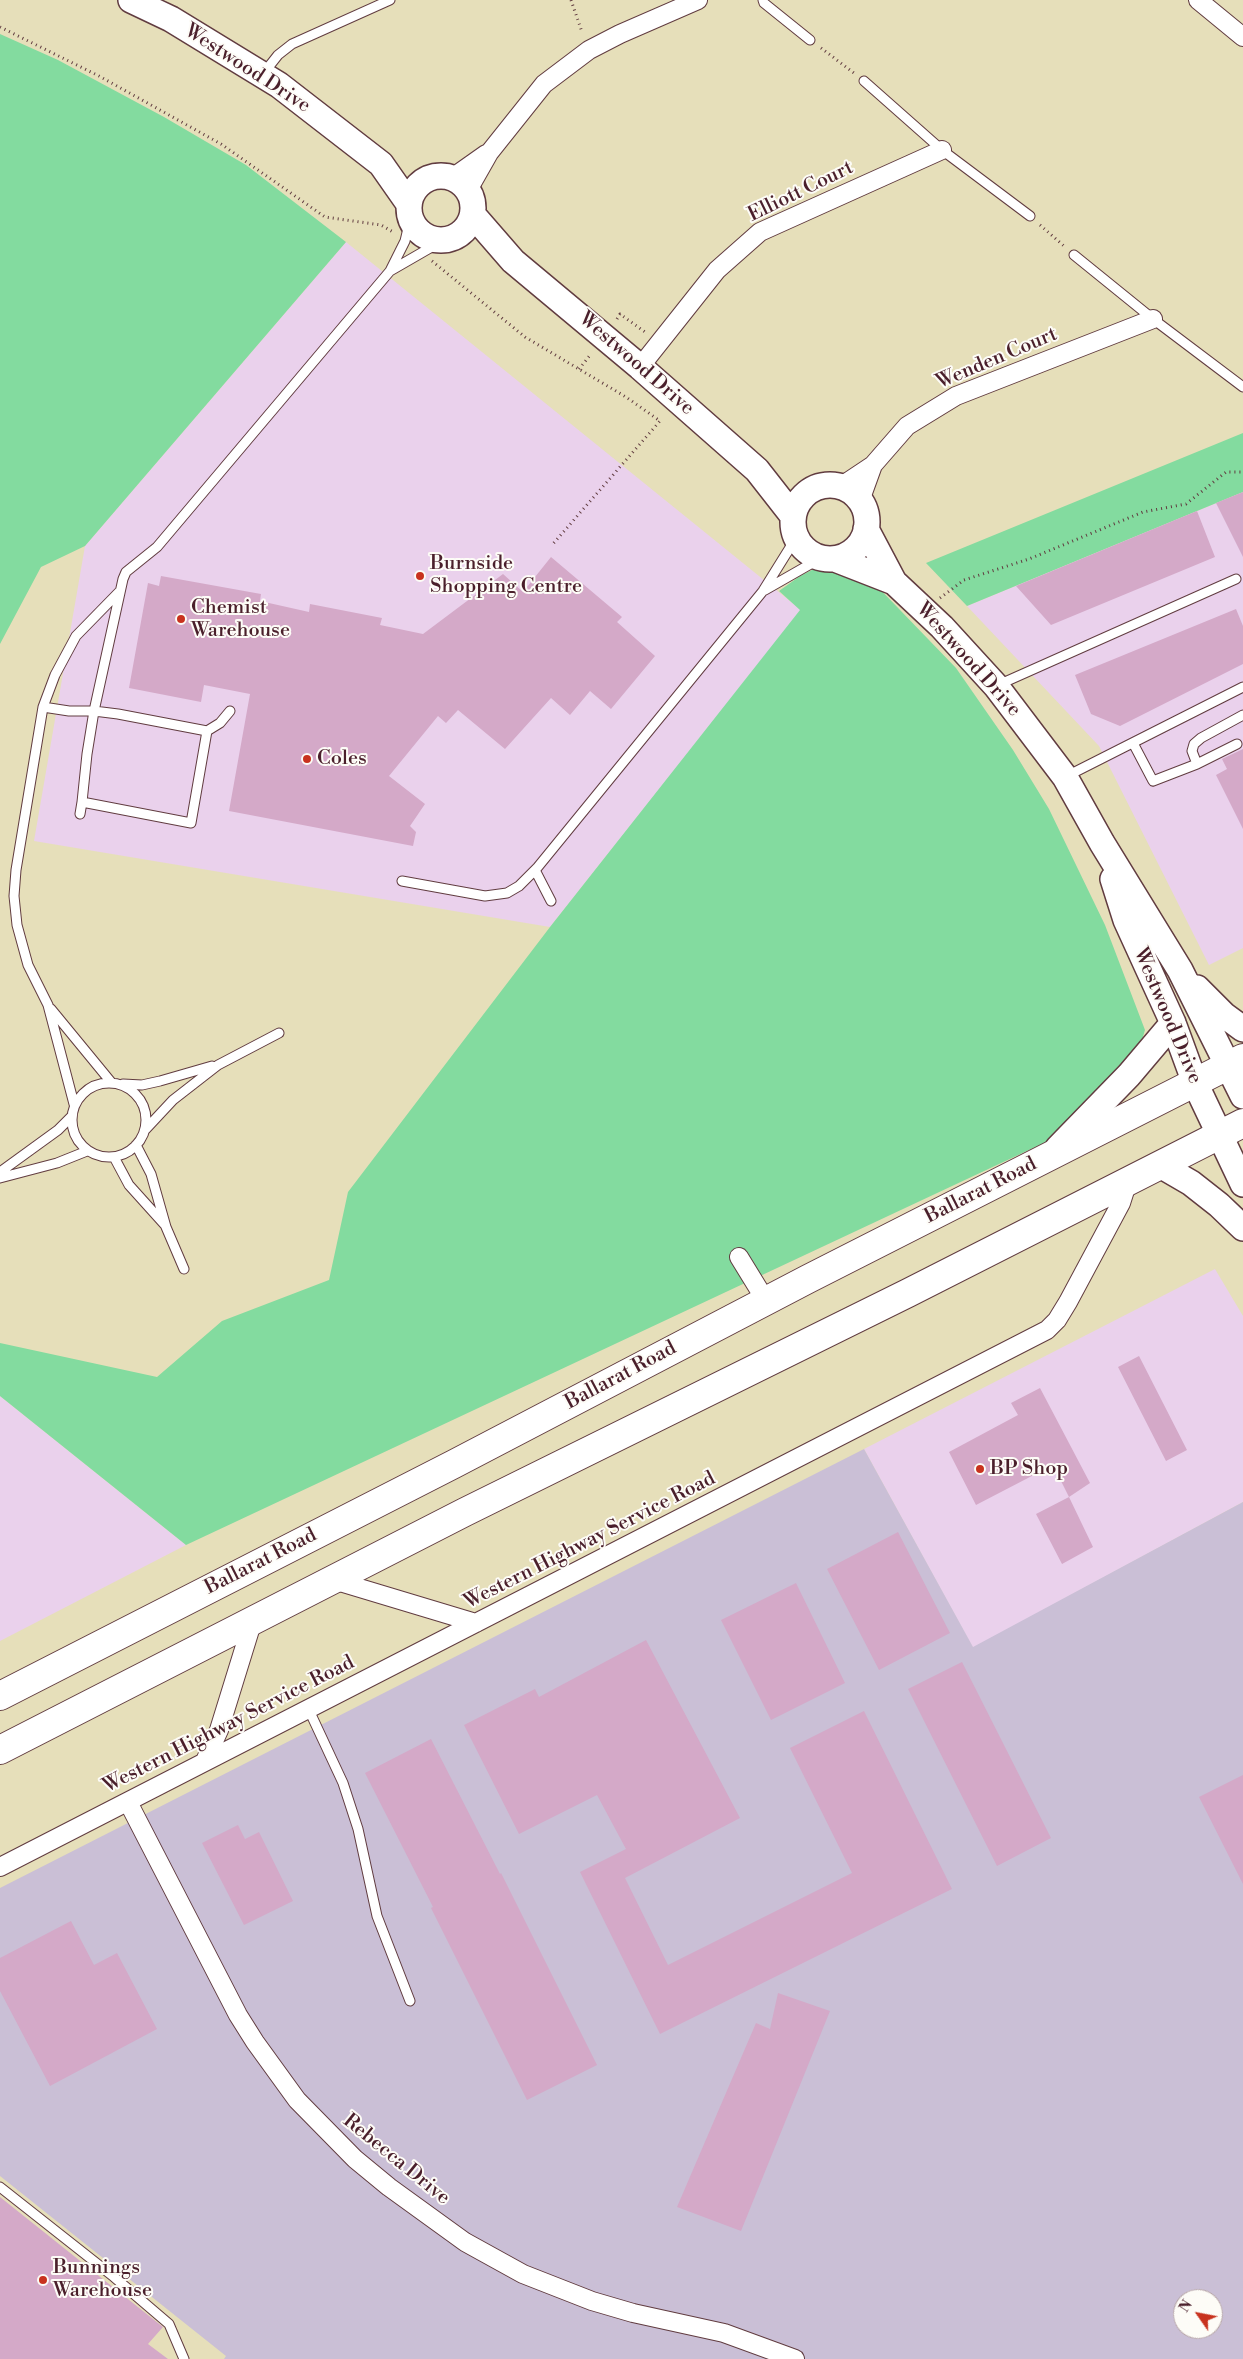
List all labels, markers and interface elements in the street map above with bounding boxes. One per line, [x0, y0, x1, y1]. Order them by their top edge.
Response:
street label: Westwood Drive [179, 19, 315, 119]
street label: Elliott Court [744, 156, 858, 228]
street label: Westwood Drive [573, 307, 699, 421]
street label: Wenden Court [933, 323, 1061, 395]
place label: Burnside Shopping Centre [430, 552, 582, 599]
marker: Burnside Shopping Centre [414, 570, 426, 582]
place label: Chemist Warehouse [191, 596, 290, 643]
street label: Westwood Drive [910, 598, 1026, 722]
marker: Chemist Warehouse [175, 613, 187, 625]
place label: Coles [317, 747, 367, 771]
marker: Coles [301, 753, 313, 765]
street label: Westwood Drive [1128, 944, 1206, 1088]
street label: Ballarat Road [921, 1153, 1041, 1229]
street label: Ballarat Road [561, 1337, 681, 1415]
place label: BP Shop [990, 1457, 1068, 1481]
marker: BP Shop [974, 1463, 986, 1475]
street label: Western Highway Service Road [460, 1467, 720, 1615]
street label: Ballarat Road [201, 1524, 321, 1600]
street label: Western Highway Service Road [99, 1651, 359, 1799]
street label: Rebecca Drive [338, 2110, 454, 2210]
place label: Bunnings Warehouse [53, 2256, 152, 2303]
marker: Bunnings Warehouse [37, 2274, 49, 2286]
north arrow [1173, 2289, 1223, 2339]
text: N [1176, 2297, 1197, 2316]

